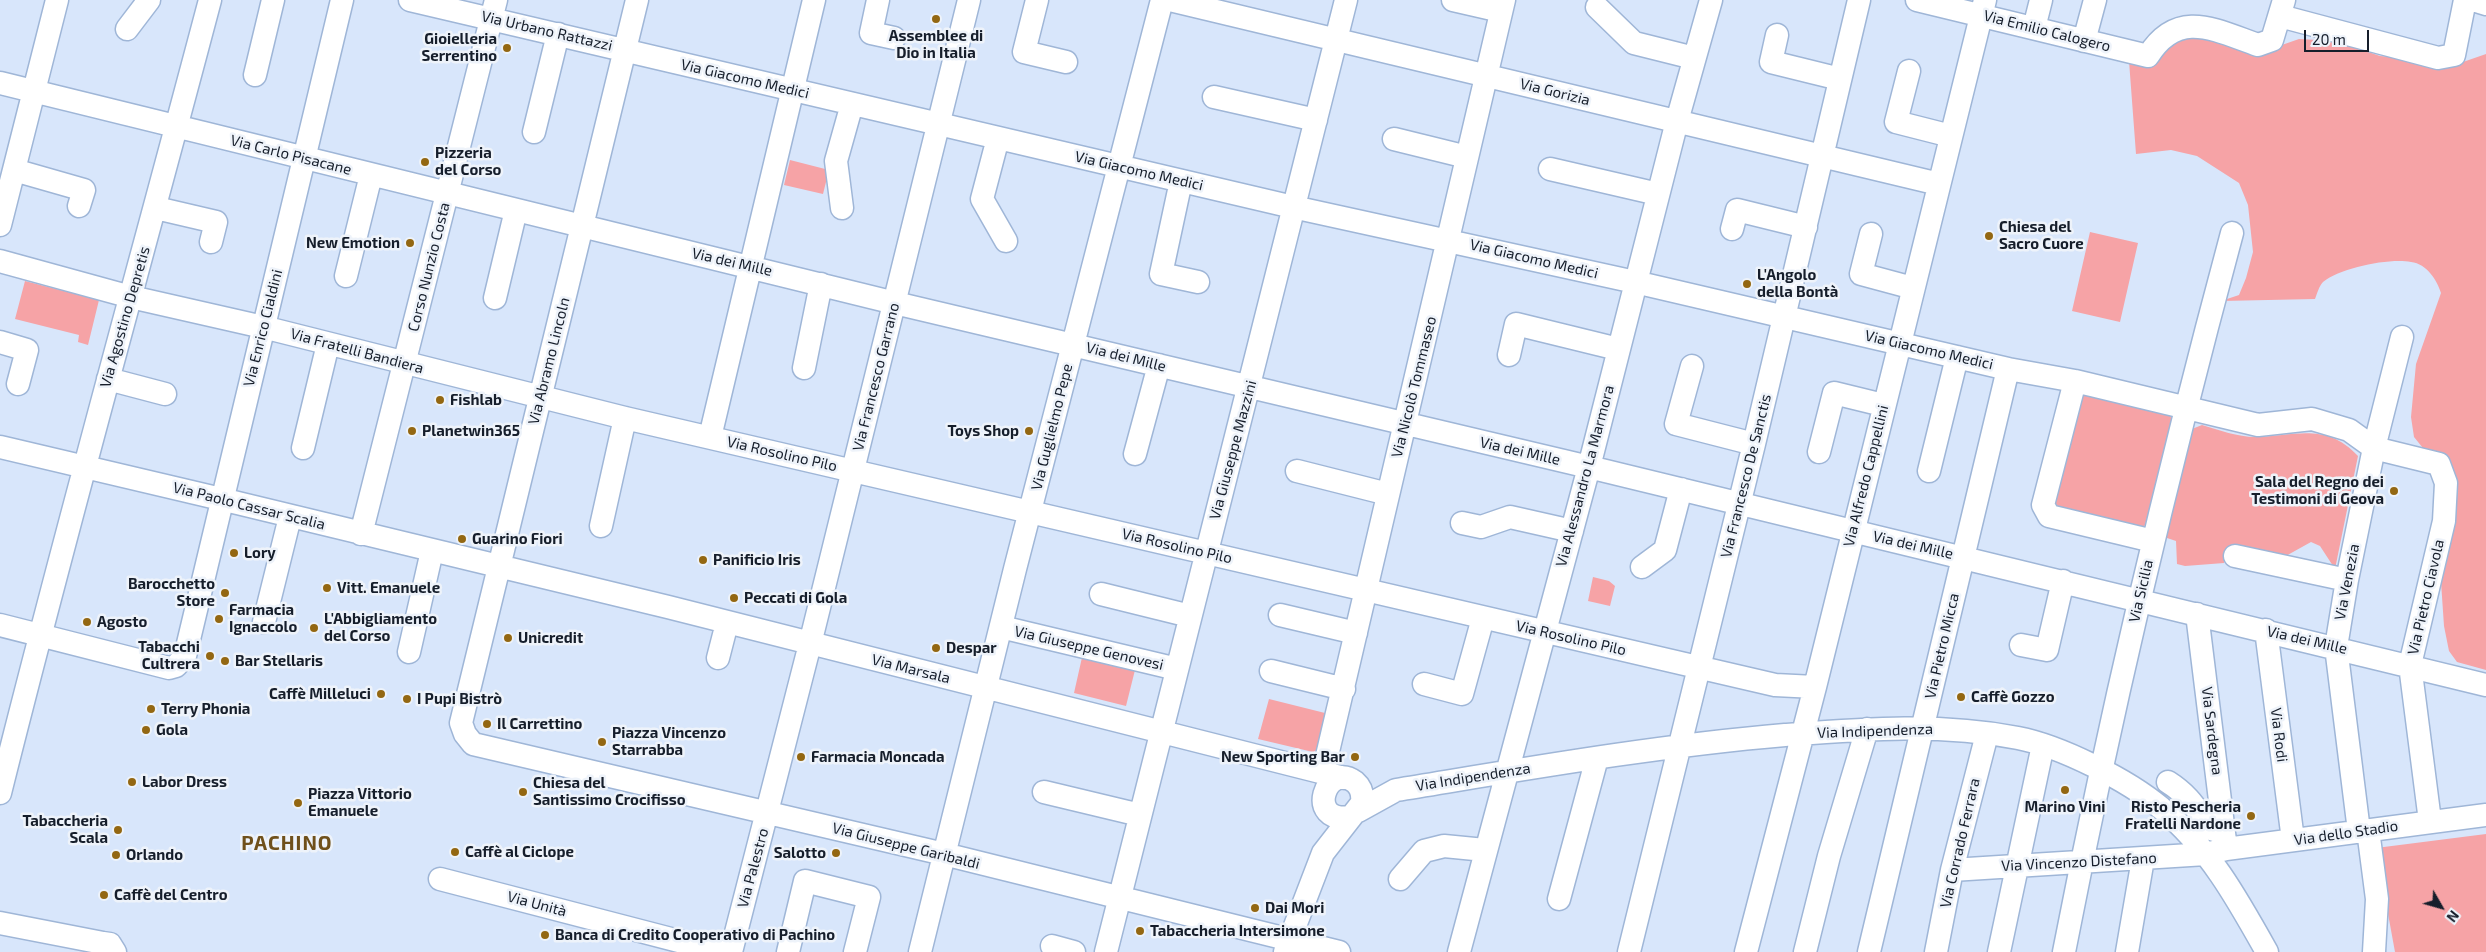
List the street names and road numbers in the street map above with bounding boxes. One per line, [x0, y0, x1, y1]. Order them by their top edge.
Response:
street label: Via Urbano Rattazzi [480, 7, 614, 55]
street label: Via Emilio Calogero [1982, 7, 2112, 55]
street label: Via Giacomo Medici [679, 55, 811, 103]
street label: Via Gorizia [1518, 75, 1592, 109]
street label: Via Carlo Pisacane [229, 131, 353, 179]
street label: Via Giacomo Medici [1073, 147, 1205, 195]
street label: Corso Nunzio Costa [404, 201, 454, 333]
street label: Via Giacomo Medici [1468, 235, 1600, 283]
street label: Via Agostino Depretis [96, 244, 154, 390]
street label: Via dei Mille [690, 244, 774, 280]
street label: Via Enrico Cialdini [240, 268, 286, 388]
street label: Via Abramo Lincoln [524, 295, 574, 427]
street label: Via Francesco Garrano [849, 301, 903, 453]
street label: Via Nicolò Tommaseo [1388, 314, 1440, 460]
street label: Via Fratelli Bandiera [288, 325, 426, 377]
street label: Via Giacomo Medici [1863, 326, 1995, 374]
street label: Via dei Mille [1084, 338, 1168, 376]
street label: Via Guglielmo Pepe [1028, 362, 1076, 492]
street label: Via Giuseppe Mazzini [1206, 378, 1260, 522]
street label: Via Alessandro La Marmora [1552, 383, 1618, 569]
street label: Via Francesco De Sanctis [1717, 392, 1775, 560]
street label: Via Alfredo Cappellini [1840, 403, 1892, 549]
street label: Via Rosolino Pilo [725, 433, 839, 475]
street label: Via dei Mille [1478, 433, 1562, 469]
street label: Via Paolo Cassar Scalia [171, 478, 327, 534]
street label: Via Rosolino Pilo [1120, 525, 1234, 567]
street label: Via dei Mille [1871, 527, 1955, 563]
street label: Via Pietro Ciavola [2404, 537, 2448, 657]
street label: Via Venezia [2331, 542, 2363, 622]
street label: Via Sicilia [2125, 558, 2157, 624]
street label: Via Pietro Micca [1921, 591, 1963, 701]
street label: Via Rosolino Pilo [1514, 617, 1628, 659]
street label: Via Giuseppe Genovesi [1013, 622, 1165, 674]
street label: Via dei Mille [2265, 622, 2349, 658]
street label: Via Marsala [870, 651, 952, 687]
street label: Via Sardegna [2198, 686, 2226, 776]
street label: Via Rodi [2267, 707, 2291, 763]
street label: Via Indipendenza [1817, 720, 1933, 742]
street label: Via Indipendenza [1414, 759, 1532, 795]
street label: Via Corrado Ferrara [1936, 776, 1984, 910]
street label: Via dello Stadio [2293, 817, 2399, 849]
street label: Via Giuseppe Garibaldi [830, 819, 982, 873]
street label: Via Palestro [734, 826, 772, 910]
street label: Via Vincenzo Distefano [2001, 849, 2157, 875]
street label: Via Unità [505, 887, 569, 921]

